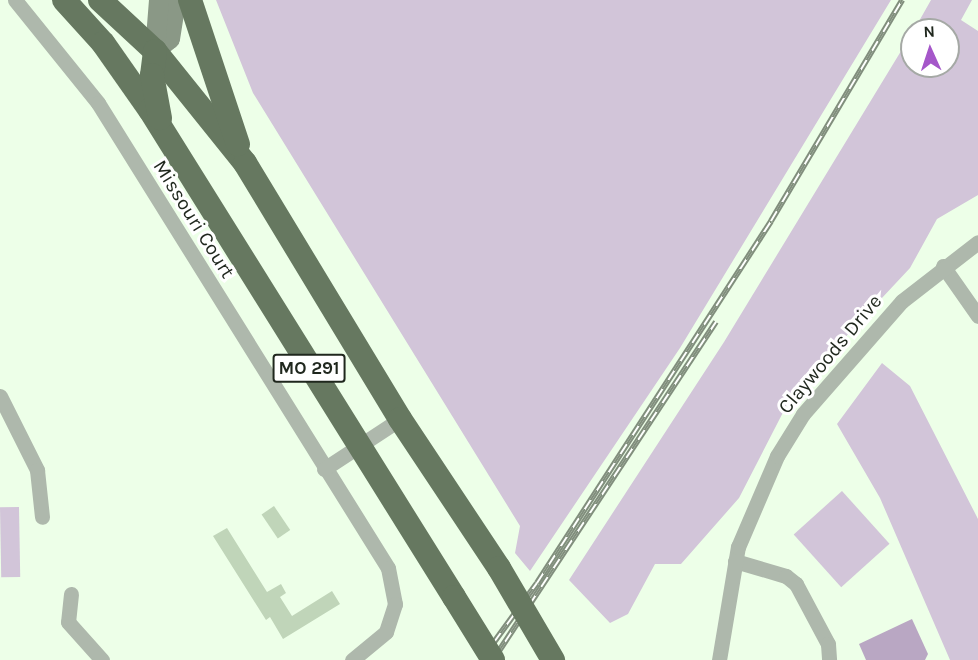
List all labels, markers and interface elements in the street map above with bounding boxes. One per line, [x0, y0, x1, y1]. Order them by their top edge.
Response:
north arrow [900, 18, 960, 78]
text: N [923, 22, 935, 41]
street label: Missouri Court [148, 155, 240, 283]
street label: Claywoods Drive [773, 289, 887, 419]
road number: MO 291 [272, 353, 346, 383]

